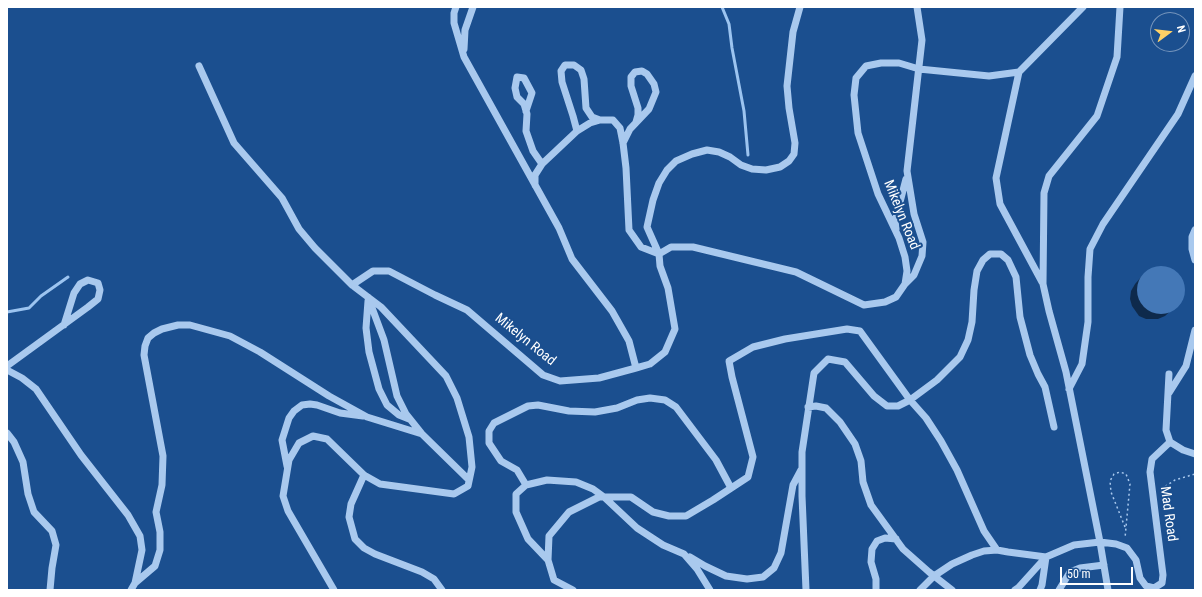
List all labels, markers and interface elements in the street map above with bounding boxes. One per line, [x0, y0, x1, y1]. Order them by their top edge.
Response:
north arrow [1150, 12, 1190, 52]
text: N [1174, 24, 1188, 34]
street label: Mikelyn Road [879, 178, 923, 252]
street label: Mikelyn Road [491, 310, 559, 370]
street label: Mad Road [1156, 485, 1180, 543]
scale bar [1062, 559, 1135, 585]
text: 50 m [1067, 567, 1091, 581]

